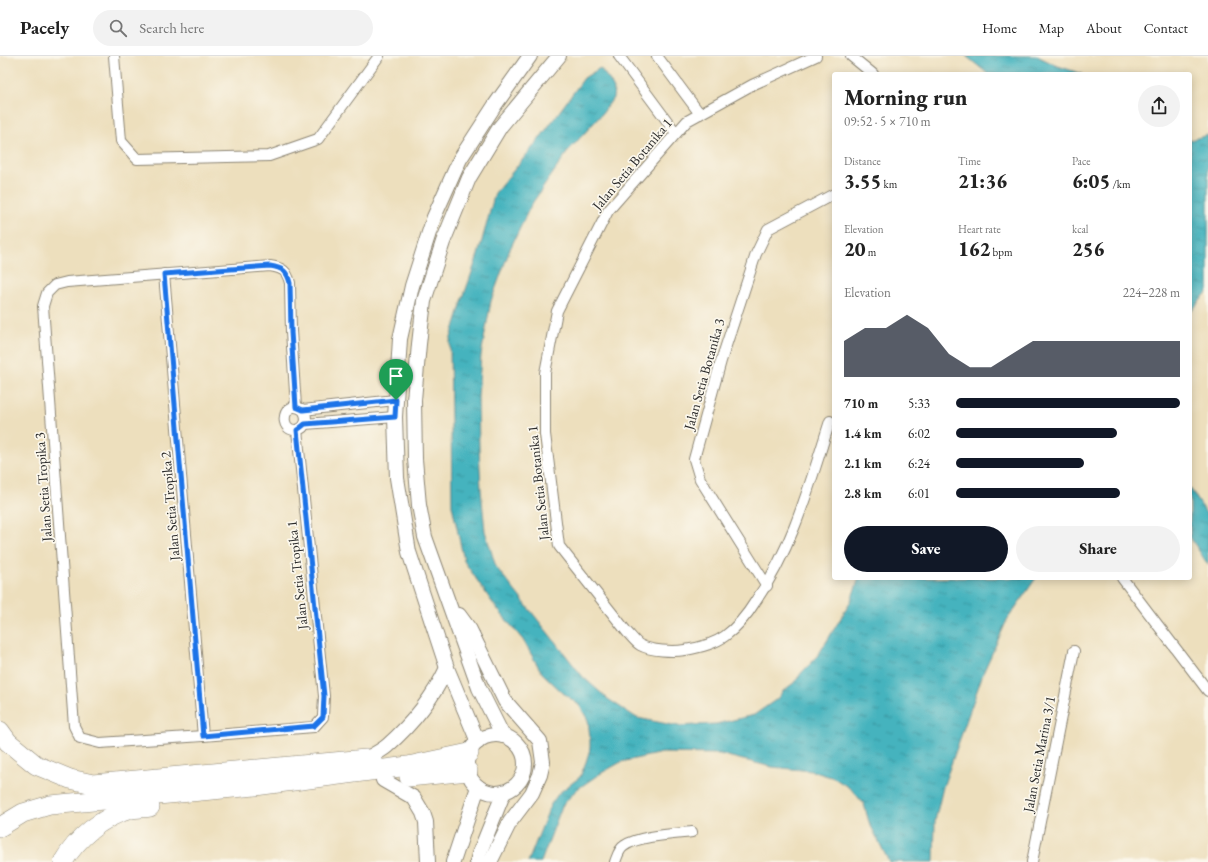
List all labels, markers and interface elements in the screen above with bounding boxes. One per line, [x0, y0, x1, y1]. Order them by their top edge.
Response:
search box [93, 10, 373, 46]
text: Pacely [20, 15, 69, 40]
icon: search [107, 17, 129, 39]
text: Search here [139, 18, 204, 37]
text: Home [982, 19, 1017, 37]
text: Map [1039, 19, 1064, 37]
text: About [1086, 19, 1122, 37]
text: Contact [1144, 19, 1188, 37]
text: Morning run [844, 83, 968, 112]
button: share [1138, 85, 1180, 127]
text: 09:52 · 5 × 710 m [844, 113, 931, 130]
street label: Jalan Setia Botanika 1 [587, 114, 676, 215]
text: Distance [844, 154, 881, 168]
text: Time [958, 154, 981, 168]
text: Pace [1072, 154, 1090, 168]
text: 3.55 [844, 168, 881, 194]
text: 21:36 [958, 168, 1007, 194]
text: 6:05 [1072, 168, 1110, 194]
text: km [881, 177, 897, 191]
text: /km [1110, 177, 1131, 191]
text: Elevation [844, 222, 884, 236]
text: Heart rate [958, 222, 1001, 236]
text: kcal [1072, 222, 1089, 236]
text: 20 [844, 236, 866, 262]
text: 162 [958, 236, 990, 262]
text: 256 [1072, 236, 1104, 262]
text: m [866, 245, 876, 259]
text: bpm [990, 245, 1013, 259]
text: Elevation [844, 284, 891, 301]
text: 224–228 m [1123, 284, 1180, 301]
street label: Jalan Setia Botanika 3 [679, 316, 729, 433]
pin [379, 359, 413, 400]
icon: arrive [385, 365, 407, 387]
text: 710 m [844, 395, 878, 412]
text: 5:33 [908, 395, 930, 412]
street label: Jalan Setia Botanika 1 [523, 425, 553, 542]
text: 1.4 km [844, 425, 882, 442]
text: 6:02 [908, 425, 930, 442]
street label: Jalan Setia Tropika 3 [30, 431, 56, 543]
street label: Jalan Setia Tropika 2 [156, 450, 184, 562]
text: 2.1 km [844, 455, 882, 472]
text: 6:24 [908, 455, 930, 472]
text: 2.8 km [844, 485, 882, 502]
text: 6:01 [908, 485, 930, 502]
street label: Jalan Setia Tropika 1 [282, 520, 312, 631]
button: Save [844, 526, 1008, 572]
button: Share [1016, 526, 1180, 572]
street label: Jalan Setia Marina 3/1 [1019, 694, 1059, 815]

